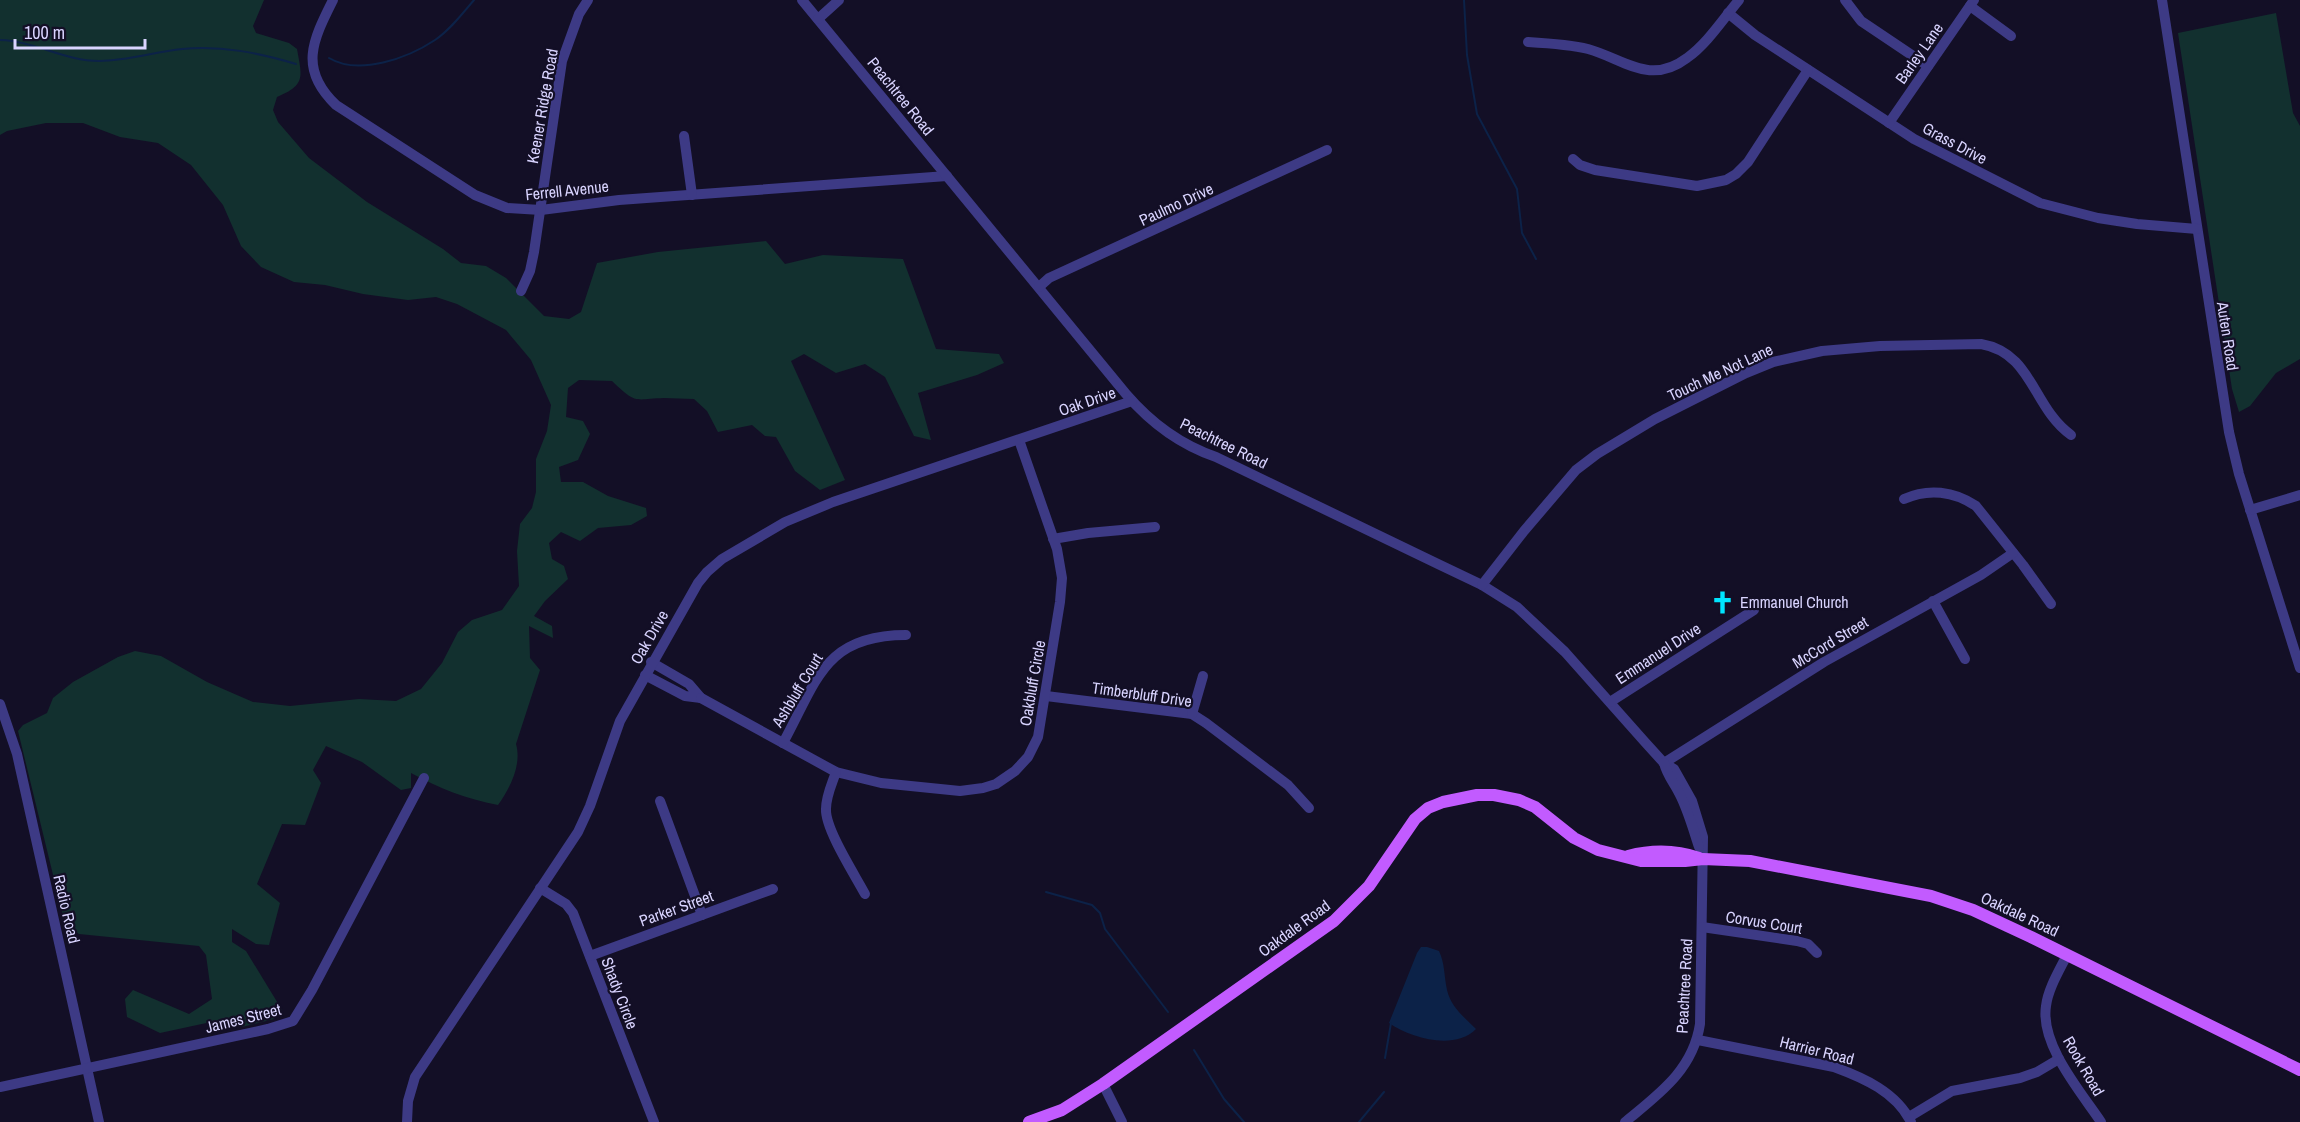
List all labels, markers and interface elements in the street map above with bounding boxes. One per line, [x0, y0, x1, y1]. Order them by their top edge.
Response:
scale bar [15, 12, 146, 50]
street label: Barley Lane [1890, 18, 1948, 88]
text: 100 m [24, 20, 65, 45]
street label: Keener Ridge Road [521, 47, 563, 165]
street label: Peachtree Road [863, 52, 939, 140]
street label: Grass Drive [1919, 117, 1991, 169]
street label: Ferrell Avenue [524, 175, 610, 205]
street label: Paulmo Drive [1135, 177, 1217, 231]
street label: Auten Road [2212, 299, 2244, 372]
street label: Touch Me Not Lane [1664, 338, 1776, 406]
street label: Oak Drive [1055, 381, 1119, 421]
street label: Peachtree Road [1177, 412, 1271, 474]
church icon: Emmanuel Church [1709, 589, 1735, 615]
place label: Emmanuel Church [1740, 591, 1849, 613]
street label: Oak Drive [625, 606, 673, 668]
street label: McCord Street [1788, 611, 1872, 673]
street label: Emmanuel Drive [1611, 617, 1705, 689]
street label: Oakbluff Circle [1014, 638, 1050, 728]
street label: Ashbluff Court [766, 649, 828, 732]
street label: Timberbluff Drive [1091, 676, 1193, 712]
street label: Radio Road [48, 872, 86, 946]
street label: Parker Street [636, 884, 716, 932]
street label: Oakdale Road [1977, 886, 2063, 942]
street label: Oakdale Road [1254, 894, 1334, 962]
street label: Corvus Court [1724, 905, 1804, 939]
street label: Peachtree Road [1671, 938, 1697, 1034]
street label: Shady Circle [596, 954, 644, 1032]
street label: James Street [203, 998, 284, 1038]
street label: Harrier Road [1778, 1030, 1856, 1070]
street label: Rook Road [2058, 1032, 2110, 1100]

